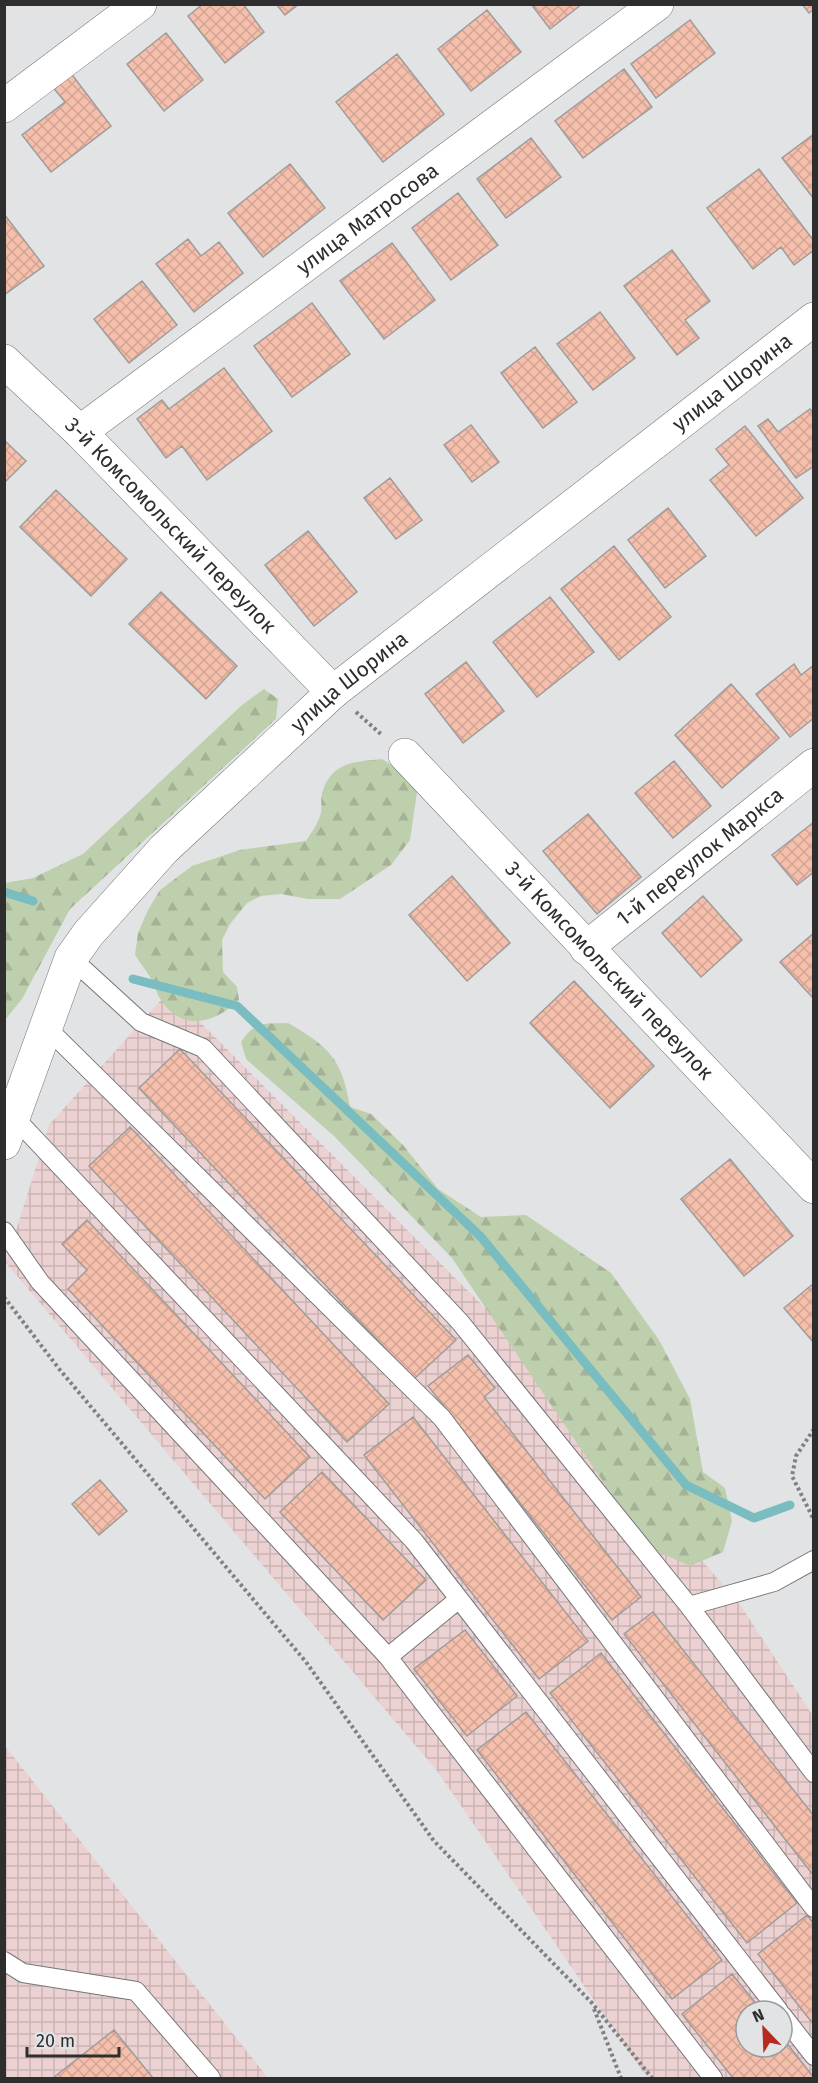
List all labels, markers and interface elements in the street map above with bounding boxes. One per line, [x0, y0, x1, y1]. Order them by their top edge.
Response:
street label: улица Матросова [291, 157, 444, 280]
street label: улица Шорина [667, 328, 797, 437]
street label: 3-й Комсомольский переулок [60, 412, 282, 639]
street label: улица Шорина [285, 626, 413, 738]
street label: 1-й переулок Маркса [611, 782, 789, 931]
street label: 3-й Комсомольский переулок [500, 856, 719, 1085]
north arrow [734, 1999, 794, 2059]
text: N [750, 2005, 767, 2026]
scale bar [27, 2020, 118, 2058]
text: 20 m [36, 2030, 75, 2052]

